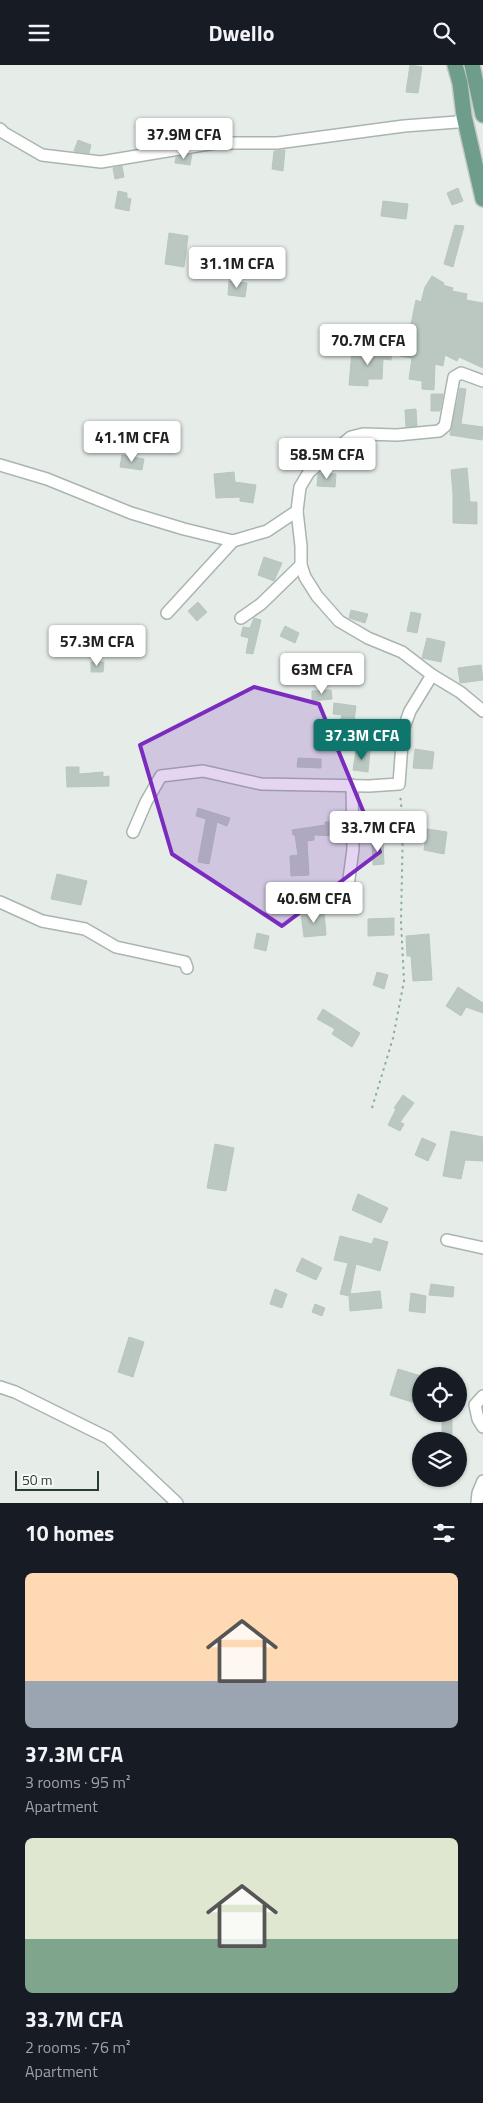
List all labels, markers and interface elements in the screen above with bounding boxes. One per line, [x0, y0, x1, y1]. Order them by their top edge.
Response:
text: Dwello [209, 16, 274, 50]
icon: menu [25, 19, 53, 47]
icon: search [430, 19, 458, 47]
pin: 37.9M CFA [127, 117, 241, 160]
text: 37.9M CFA [147, 122, 221, 146]
pin: 31.1M CFA [180, 247, 294, 289]
text: 31.1M CFA [200, 251, 274, 275]
pin: 70.7M CFA [311, 323, 425, 366]
text: 70.7M CFA [331, 328, 405, 352]
pin: 41.1M CFA [75, 421, 189, 463]
text: 41.1M CFA [95, 425, 169, 449]
pin: 58.5M CFA [270, 437, 384, 480]
text: 58.5M CFA [290, 442, 364, 466]
pin: 57.3M CFA [40, 625, 154, 667]
text: 57.3M CFA [60, 629, 134, 653]
pin: 63M CFA [276, 653, 368, 695]
text: 63M CFA [291, 657, 353, 681]
pin: 37.3M CFA [305, 719, 419, 761]
text: 37.3M CFA [325, 723, 399, 747]
pin: 33.7M CFA [321, 811, 435, 853]
text: 33.7M CFA [341, 815, 415, 839]
pin: 40.6M CFA [257, 881, 371, 924]
text: 40.6M CFA [277, 886, 351, 910]
map controls [412, 1367, 467, 1487]
button: locate [412, 1367, 467, 1422]
button: layers [412, 1432, 467, 1487]
scale bar [15, 1468, 99, 1491]
text: 50 m [22, 1469, 52, 1490]
text: 10 homes [25, 1517, 114, 1549]
icon: filters [430, 1519, 458, 1547]
icon: home [197, 1606, 287, 1696]
text: 37.3M CFA [25, 1738, 123, 1770]
text: 3 rooms · 95 m² [25, 1770, 130, 1794]
text: Apartment [25, 1794, 98, 1818]
icon: home [197, 1871, 287, 1961]
text: 33.7M CFA [25, 2003, 123, 2035]
text: 2 rooms · 76 m² [25, 2035, 130, 2059]
text: Apartment [25, 2059, 98, 2083]

